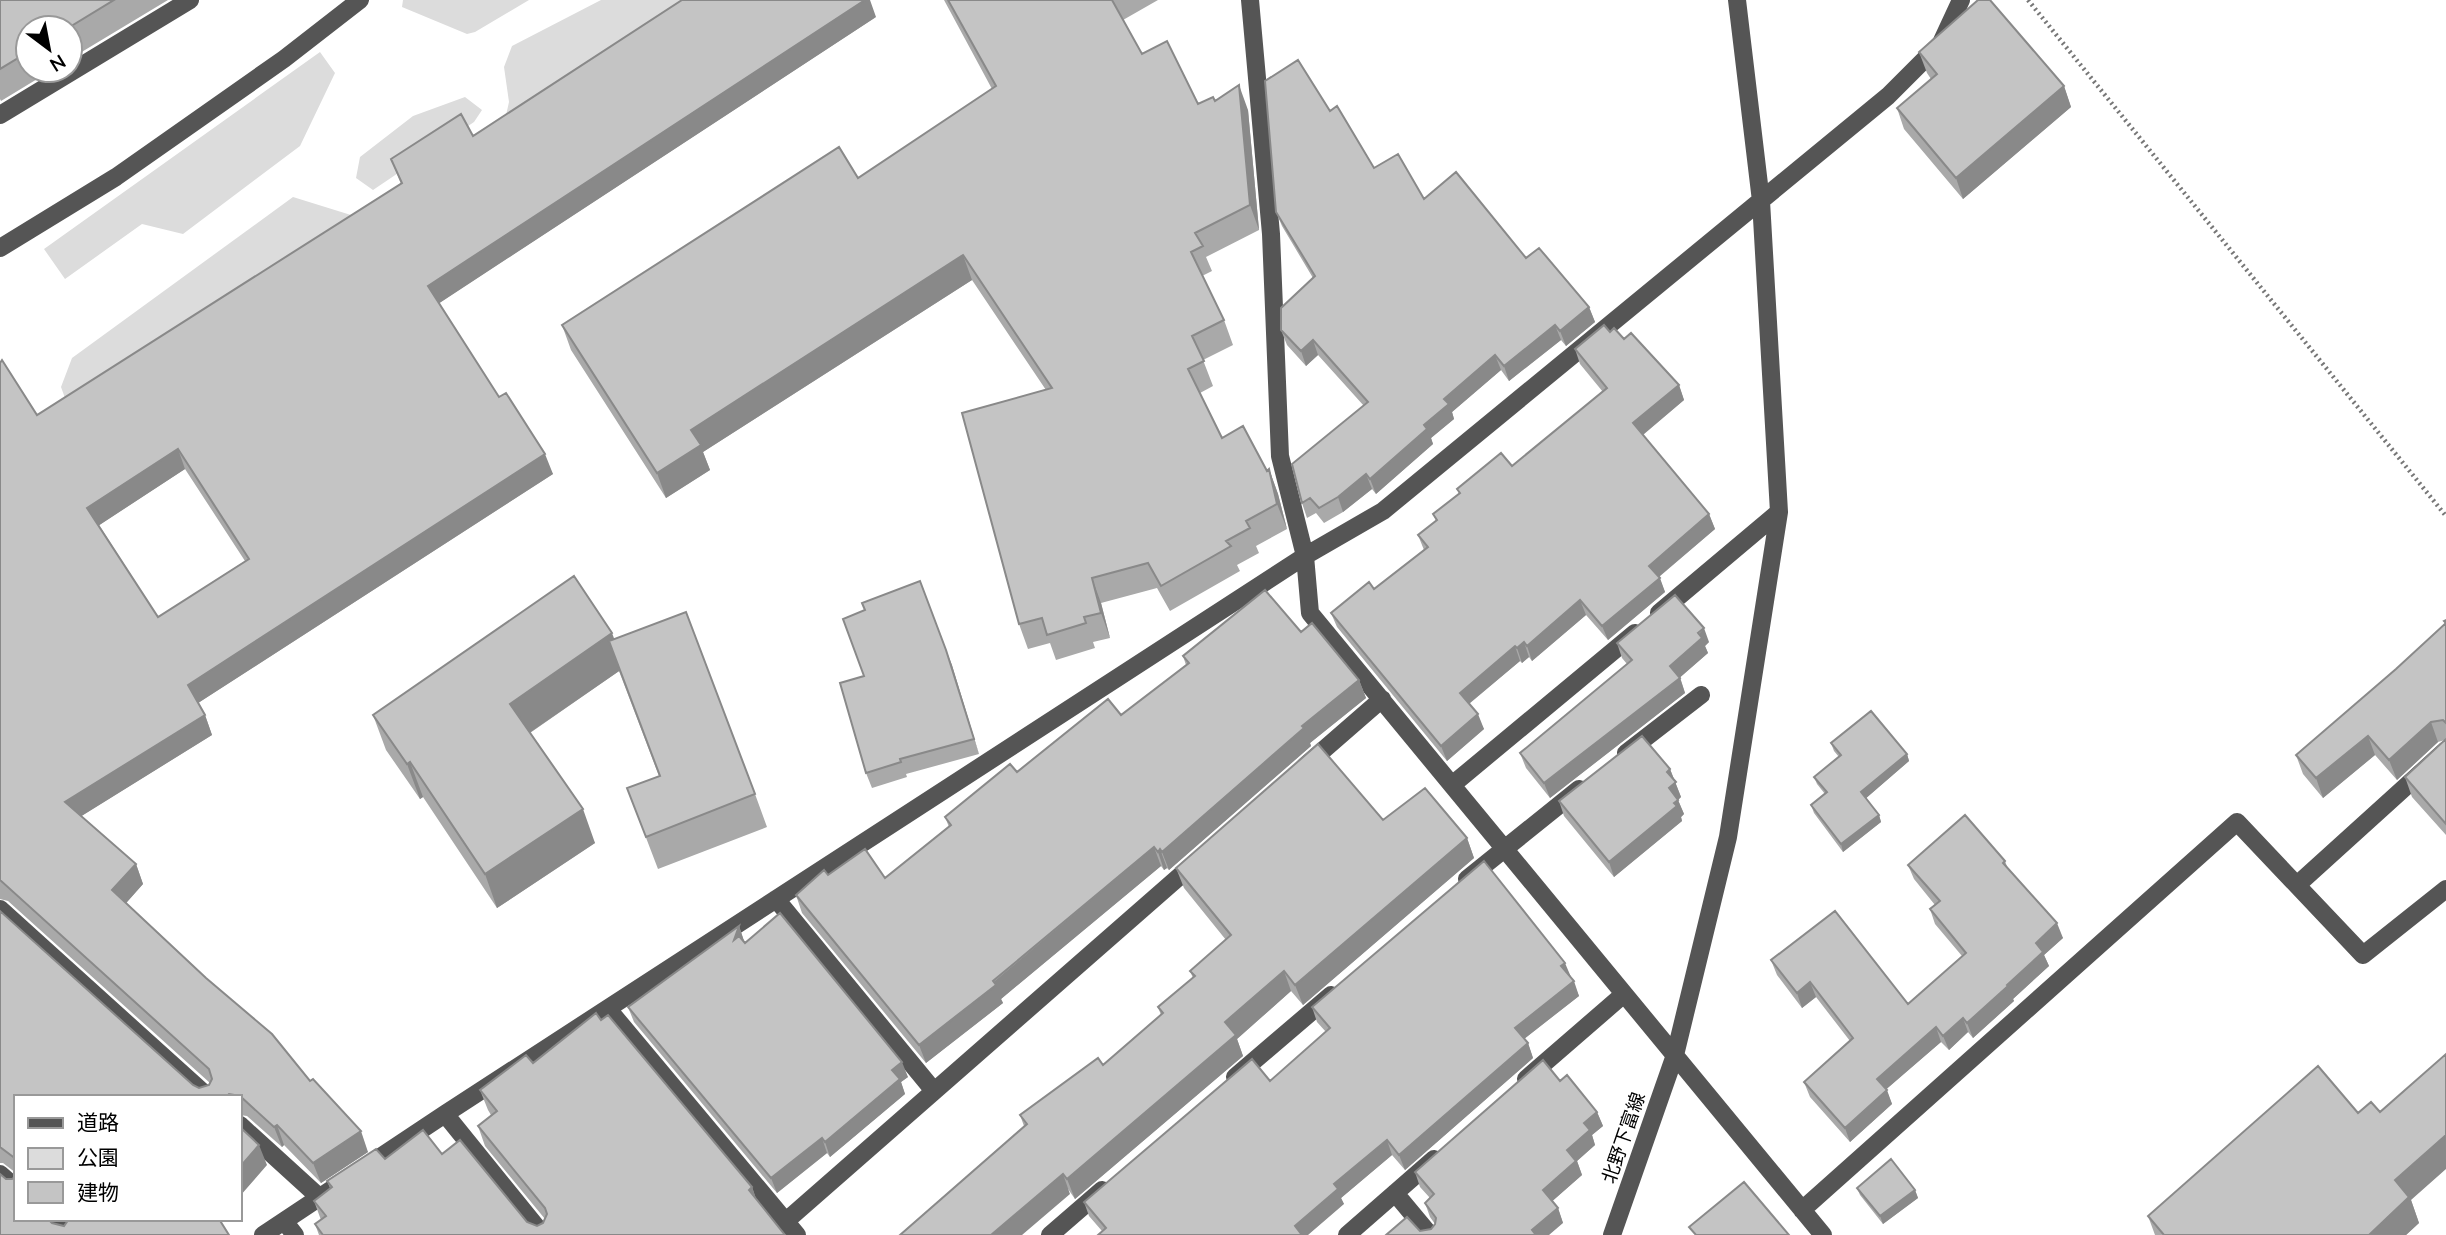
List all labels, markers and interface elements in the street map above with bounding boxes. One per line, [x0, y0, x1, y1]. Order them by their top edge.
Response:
north arrow [14, 14, 84, 84]
text: N [45, 48, 70, 77]
street label: 北野下富線 [1596, 1089, 1652, 1187]
legend [14, 1095, 242, 1221]
text: 道路 [77, 1109, 119, 1137]
text: 公園 [77, 1144, 119, 1172]
text: 建物 [77, 1179, 119, 1207]

